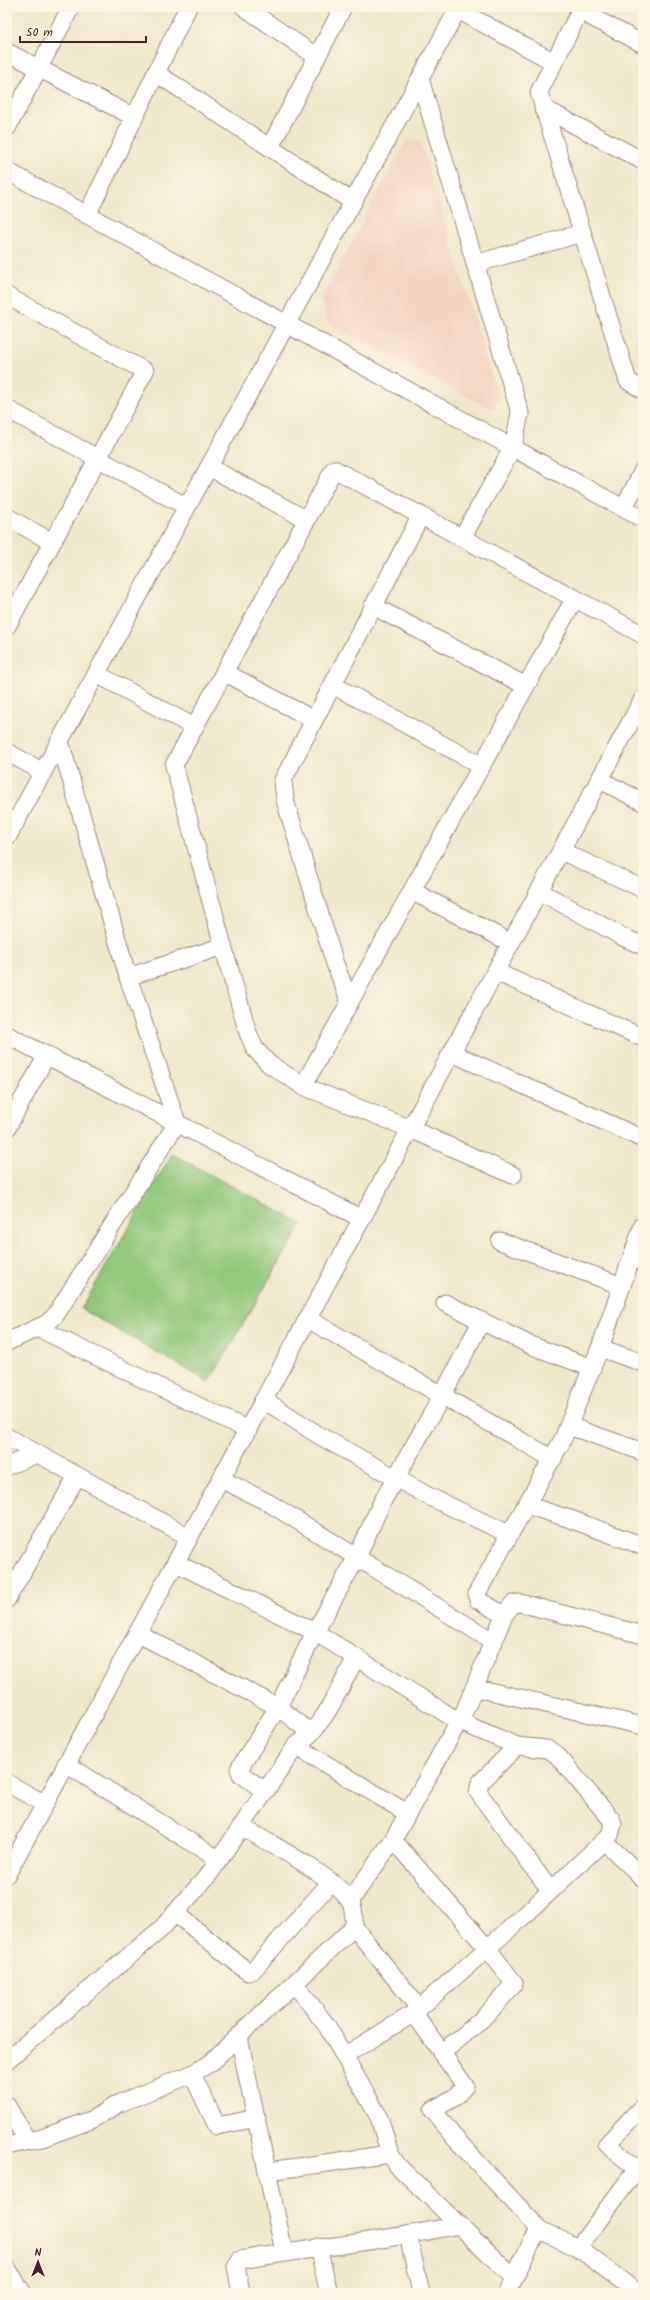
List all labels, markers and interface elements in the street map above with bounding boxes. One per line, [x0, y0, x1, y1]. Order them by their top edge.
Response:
scale bar [20, 18, 146, 44]
text: 50 m [26, 23, 53, 42]
north arrow [18, 2242, 58, 2282]
text: N [35, 2244, 42, 2262]

